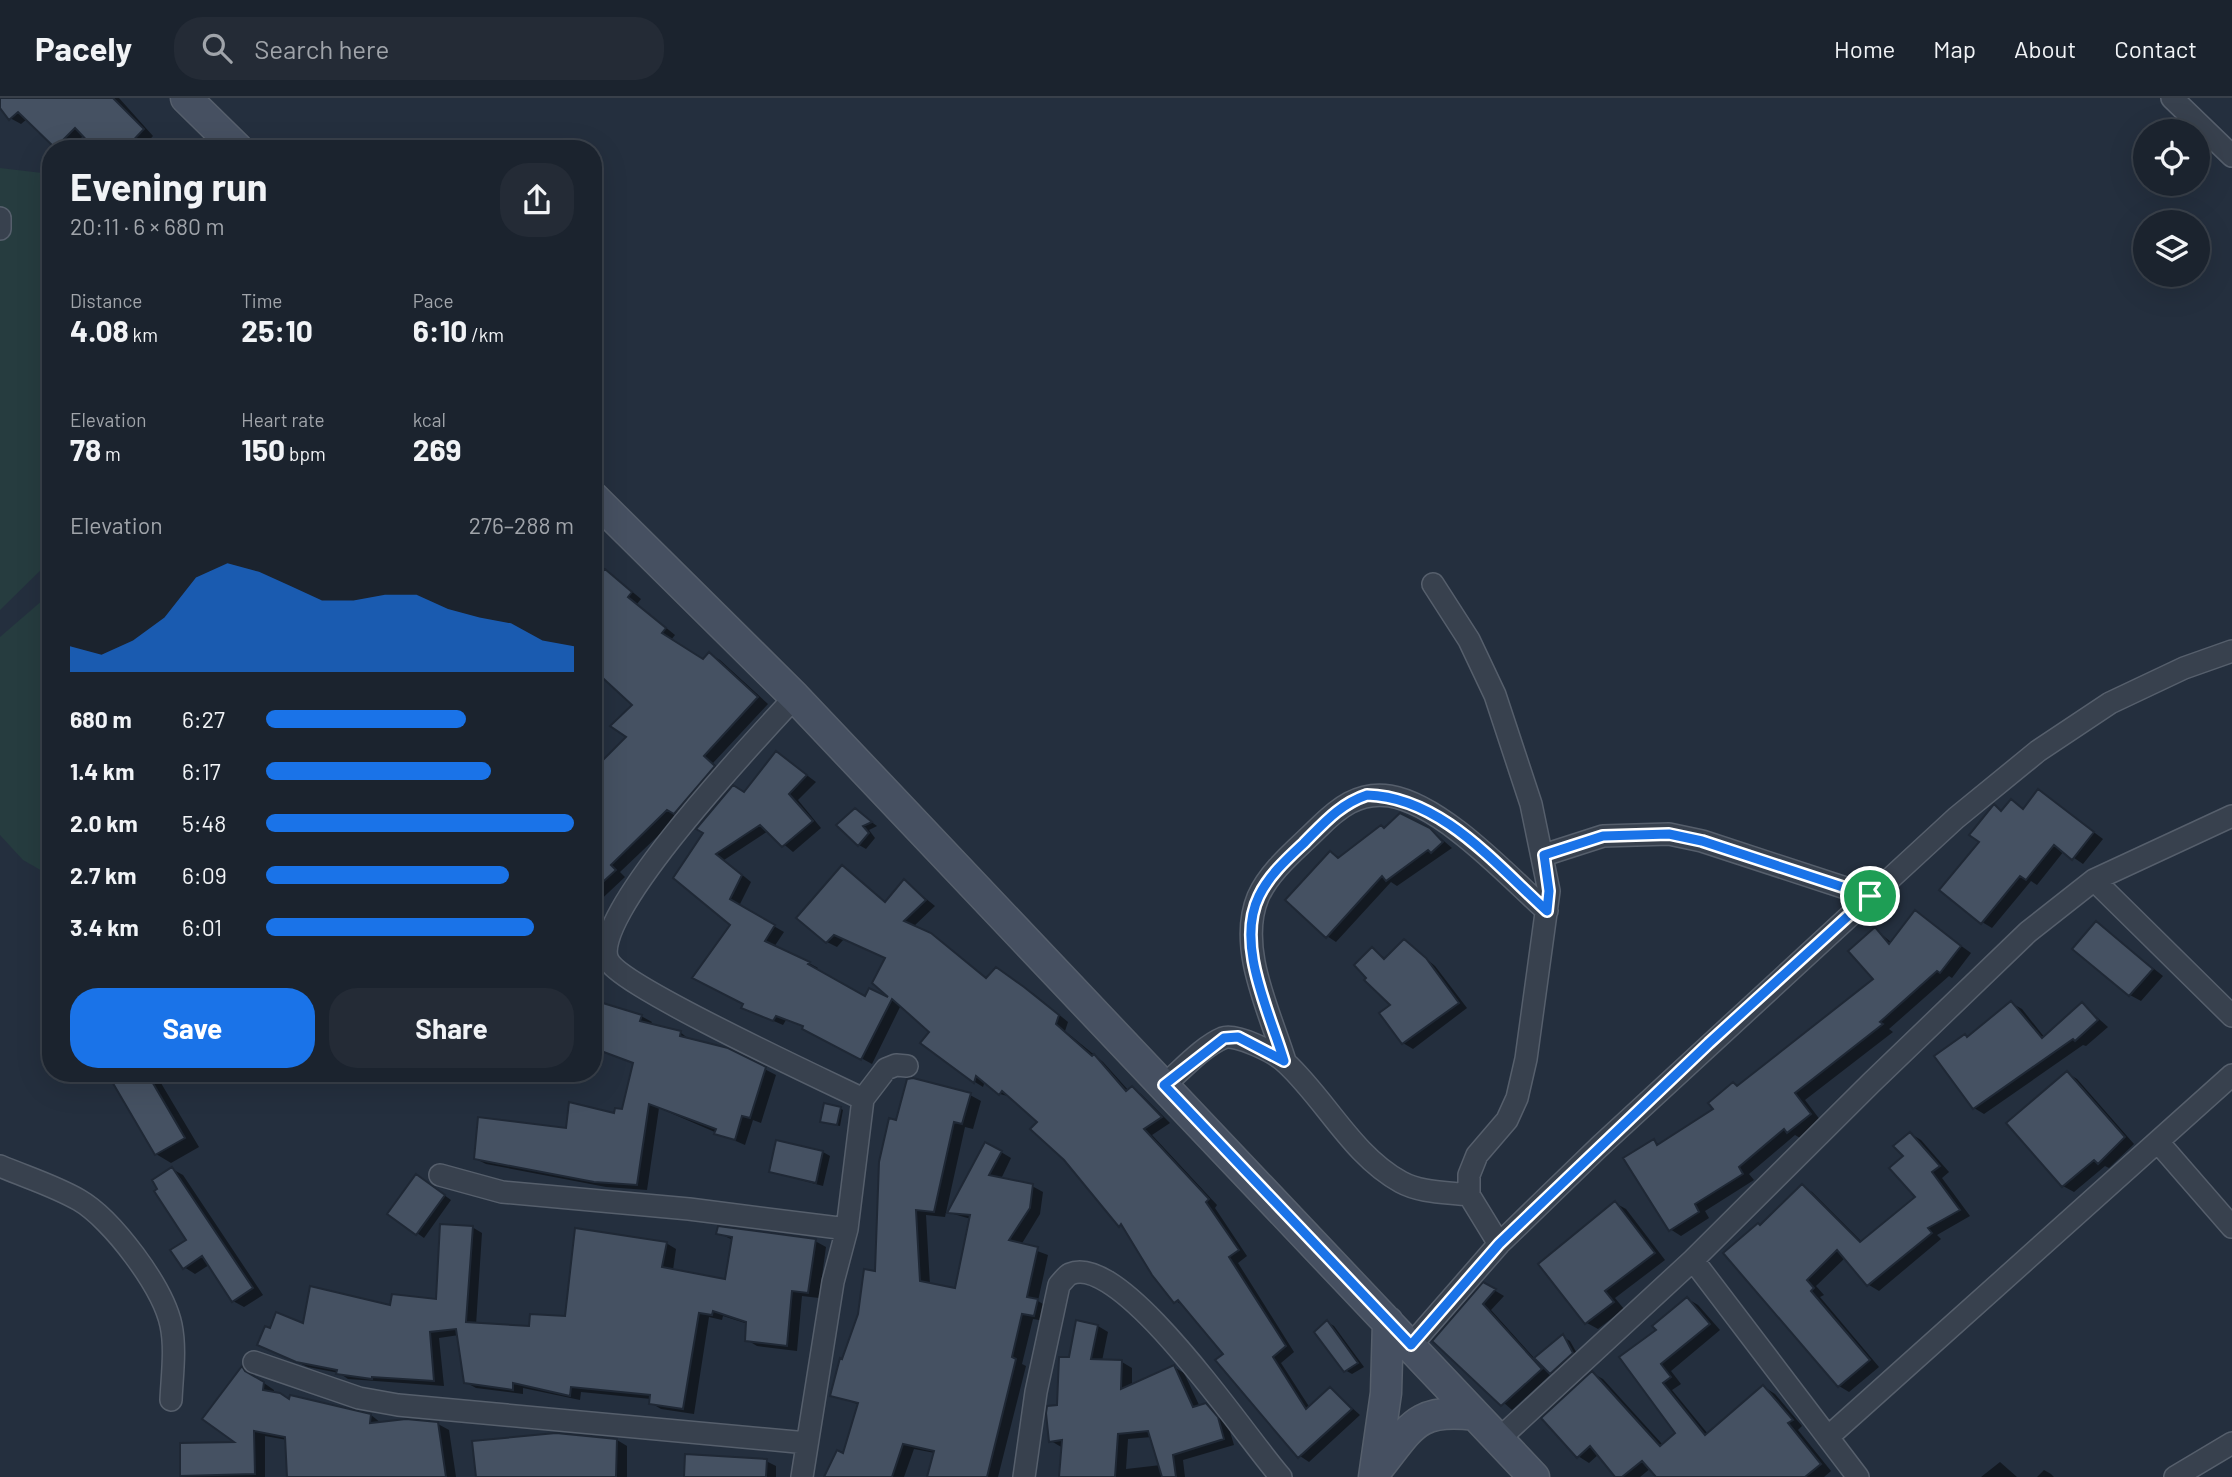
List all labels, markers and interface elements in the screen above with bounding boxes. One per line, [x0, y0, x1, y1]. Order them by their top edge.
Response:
search box [174, 17, 664, 80]
text: Pacely [35, 28, 132, 68]
icon: search [198, 29, 236, 67]
text: Search here [254, 33, 389, 64]
text: Home [1834, 34, 1895, 63]
text: Map [1933, 34, 1976, 63]
text: About [2014, 34, 2076, 63]
text: Contact [2114, 34, 2197, 63]
map controls [2133, 119, 2210, 287]
button: locate [2133, 119, 2210, 196]
text: Evening run [70, 163, 268, 209]
button: share [500, 163, 574, 237]
button: layers [2133, 210, 2210, 287]
text: 20:11 · 6 × 680 m [70, 212, 225, 240]
text: Distance [70, 289, 142, 312]
text: Time [241, 289, 282, 312]
text: Pace [413, 289, 454, 312]
text: 4.08 [70, 312, 129, 348]
text: 25:10 [241, 312, 313, 348]
text: 6:10 [413, 312, 467, 348]
text: km [129, 323, 158, 346]
text: /km [467, 323, 504, 346]
text: Elevation [70, 408, 147, 431]
text: Heart rate [241, 408, 325, 431]
text: kcal [413, 408, 446, 431]
text: 78 [70, 431, 101, 467]
text: 150 [241, 431, 285, 467]
text: 269 [413, 431, 462, 467]
text: m [101, 442, 121, 465]
text: bpm [285, 442, 326, 465]
text: Elevation [70, 511, 163, 539]
text: 276–288 m [469, 511, 574, 539]
text: 680 m [70, 705, 132, 733]
text: 6:27 [182, 705, 225, 733]
text: 1.4 km [70, 757, 134, 785]
text: 6:17 [182, 757, 221, 785]
text: 2.0 km [70, 809, 138, 837]
text: 5:48 [182, 809, 226, 837]
text: 2.7 km [70, 861, 137, 889]
text: 6:09 [182, 861, 227, 889]
pin [1840, 866, 1900, 926]
icon: arrive [1851, 877, 1889, 915]
text: 3.4 km [70, 913, 139, 941]
text: 6:01 [182, 913, 222, 941]
button: Save [70, 988, 315, 1068]
button: Share [329, 988, 574, 1068]

